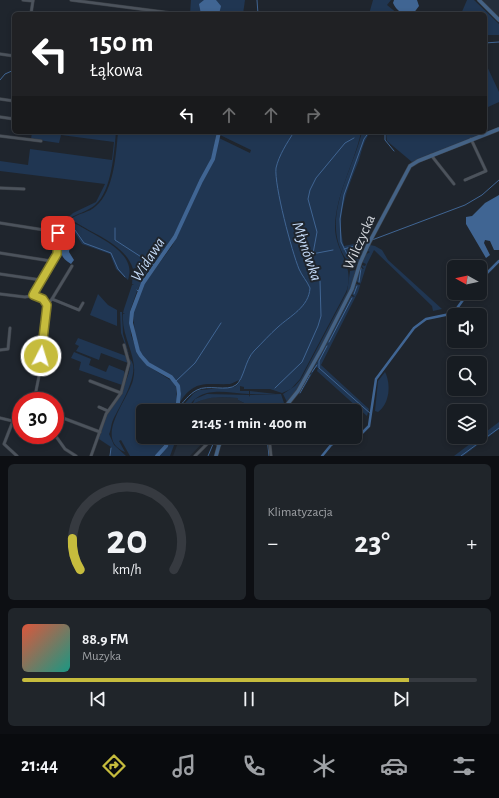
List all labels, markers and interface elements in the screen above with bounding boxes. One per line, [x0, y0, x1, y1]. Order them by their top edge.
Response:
icon: left [24, 28, 76, 80]
text: 150 m [90, 29, 154, 57]
text: Łąkowa [90, 62, 143, 80]
icon: left [176, 104, 198, 126]
icon: ahead [218, 104, 240, 126]
icon: ahead [260, 104, 282, 126]
icon: right [302, 104, 324, 126]
street label: Wilczycka [341, 213, 378, 272]
pin [41, 216, 75, 250]
water label: Młynówka [289, 220, 325, 283]
icon: arrive [47, 222, 69, 244]
water label: Widawa [128, 235, 168, 284]
north arrow [447, 260, 487, 300]
map controls [447, 260, 487, 444]
button: sound [447, 308, 487, 348]
position arrow [20, 335, 62, 377]
button: search [447, 356, 487, 396]
speed limit sign: 30 [12, 392, 64, 444]
button: layers [447, 404, 487, 444]
text: 21:45 · 1 min · 400 m [191, 416, 307, 431]
text: Klimatyzacja [268, 506, 333, 519]
text: 20 [106, 520, 147, 561]
text: 23° [354, 528, 390, 558]
text: − [268, 532, 278, 554]
text: + [466, 532, 477, 554]
text: km/h [112, 563, 141, 577]
text: 88.9 FM [82, 632, 128, 647]
text: Muzyka [82, 650, 121, 663]
icon: previous [87, 688, 109, 710]
icon: pause [238, 688, 260, 710]
icon: next [390, 688, 412, 710]
icon: directions [100, 752, 128, 780]
icon: music [170, 752, 198, 780]
icon: phone [240, 752, 268, 780]
icon: climate [310, 752, 338, 780]
icon: car [380, 752, 408, 780]
icon: filters [450, 752, 478, 780]
text: 21:44 [21, 757, 58, 775]

